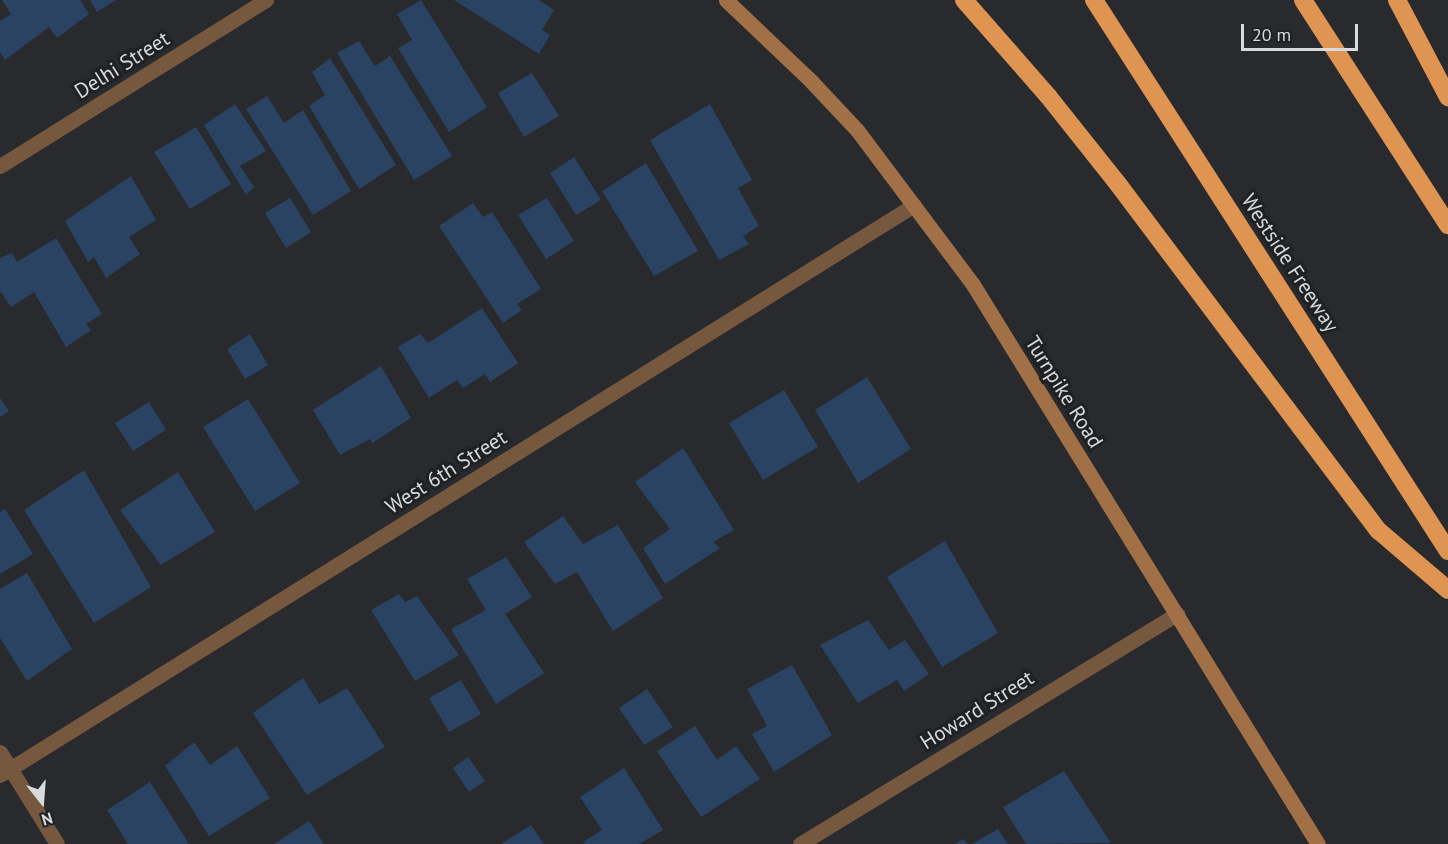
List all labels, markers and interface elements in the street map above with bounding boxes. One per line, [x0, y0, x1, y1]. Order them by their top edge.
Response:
scale bar [1244, 12, 1361, 50]
text: 20 m [1252, 23, 1291, 46]
street label: Delhi Street [70, 26, 174, 104]
street label: Westside Freeway [1236, 189, 1344, 337]
street label: Turnpike Road [1020, 332, 1108, 452]
street label: West 6th Street [381, 425, 511, 519]
street label: Howard Street [916, 665, 1038, 755]
north arrow [12, 772, 72, 832]
text: N [39, 808, 55, 830]

